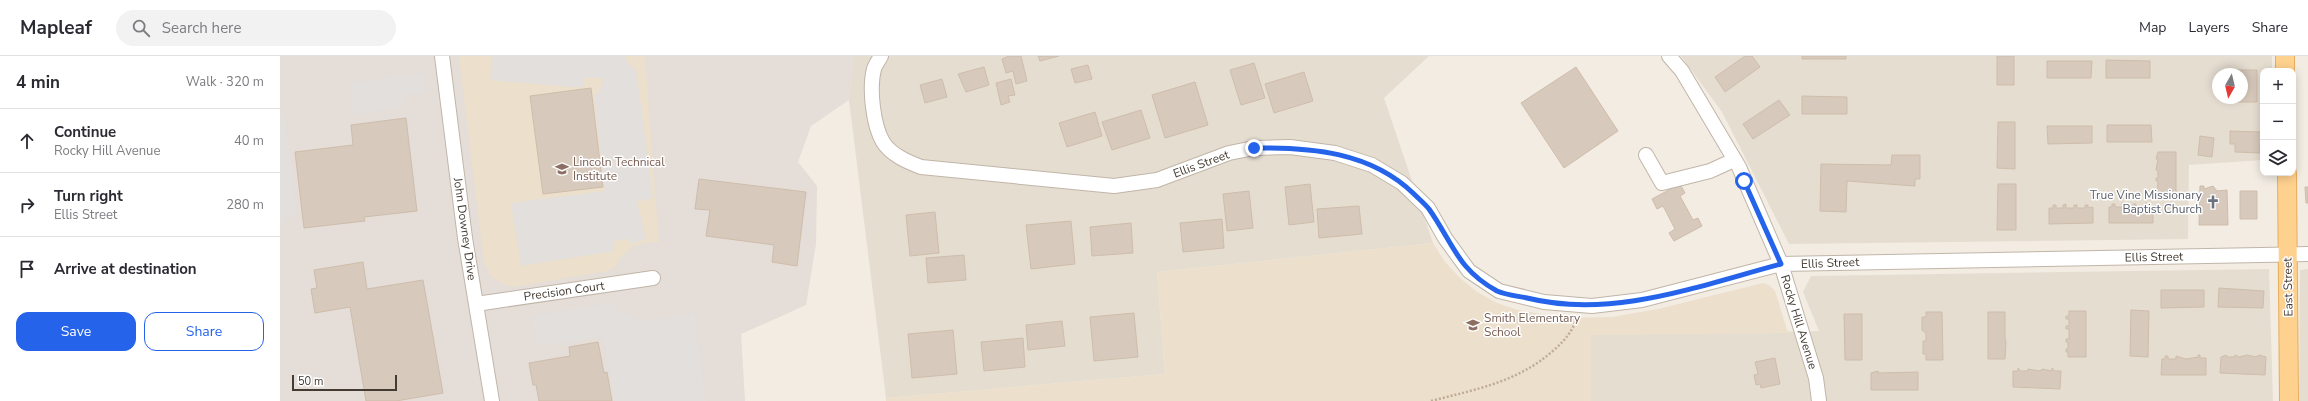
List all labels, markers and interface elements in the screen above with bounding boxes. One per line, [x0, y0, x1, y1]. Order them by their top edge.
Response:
search box [116, 10, 396, 46]
text: Mapleaf [20, 15, 92, 41]
icon: search [130, 17, 152, 39]
text: Search here [162, 18, 241, 38]
text: Map [2139, 18, 2166, 37]
text: Layers [2188, 18, 2230, 37]
text: Share [2252, 18, 2288, 37]
north arrow [2212, 68, 2248, 104]
map controls [2260, 68, 2296, 176]
button: + [2260, 68, 2296, 104]
text: 4 min [16, 71, 60, 94]
text: Walk · 320 m [186, 73, 264, 91]
button: − [2260, 104, 2296, 140]
text: Continue [54, 122, 116, 142]
icon: ahead [16, 130, 38, 152]
text: 40 m [234, 132, 264, 150]
route end [1245, 139, 1263, 157]
button: layers [2260, 140, 2296, 176]
text: Rocky Hill Avenue [54, 142, 160, 160]
street label: Ellis Street [1171, 146, 1232, 182]
place label: Lincoln Technical Institute [573, 154, 665, 184]
school or university icon: Lincoln Technical Institute [554, 161, 570, 177]
route start [1735, 172, 1753, 190]
street label: John Downey Drive [450, 176, 480, 281]
text: Turn right [54, 186, 123, 206]
place label: True Vine Missionary Baptist Church [2090, 187, 2203, 217]
icon: right [16, 194, 38, 216]
church icon: True Vine Missionary Baptist Church [2205, 194, 2221, 210]
text: 280 m [226, 196, 264, 214]
text: Ellis Street [54, 206, 117, 224]
street label: Ellis Street [2125, 248, 2184, 266]
street label: Ellis Street [1800, 254, 1860, 272]
street label: East Street [2279, 257, 2297, 317]
icon: arrive [16, 258, 38, 280]
text: Arrive at destination [54, 259, 197, 279]
street label: Rocky Hill Avenue [1777, 273, 1821, 371]
street label: Precision Court [523, 277, 606, 305]
place label: Smith Elementary School [1484, 310, 1581, 340]
button: Save [16, 312, 136, 351]
button: Share [144, 312, 264, 351]
school or university icon: Smith Elementary School [1465, 317, 1481, 333]
scale bar [292, 373, 397, 392]
text: 50 m [298, 374, 323, 389]

